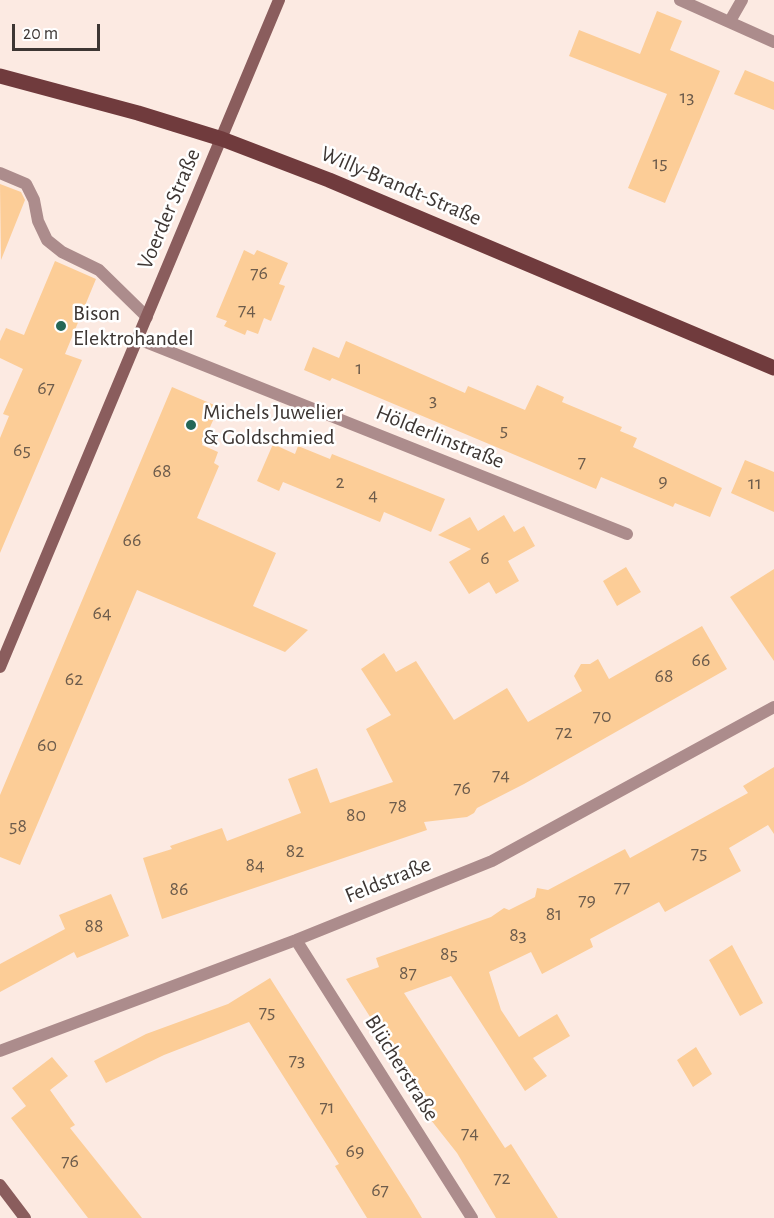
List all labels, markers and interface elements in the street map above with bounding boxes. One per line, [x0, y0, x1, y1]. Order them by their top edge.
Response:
scale bar [15, 12, 104, 50]
text: 20 m [23, 25, 58, 43]
house number: 13 [679, 85, 695, 109]
street label: Willy-Brandt-Straße [317, 140, 485, 232]
street label: Voerder Straße [132, 145, 206, 273]
house number: 15 [652, 151, 668, 175]
house number: 76 [250, 261, 268, 285]
house number: 74 [238, 298, 256, 322]
place label: Bison Elektrohandel [73, 300, 194, 352]
marker: Bison Elektrohandel [54, 319, 68, 333]
house number: 1 [356, 356, 362, 380]
house number: 67 [37, 376, 55, 400]
house number: 3 [429, 388, 437, 412]
place label: Michels Juwelier & Goldschmied [203, 399, 343, 451]
street label: Hölderlinstraße [372, 399, 508, 475]
marker: Michels Juwelier & Goldschmied [184, 418, 198, 432]
house number: 5 [500, 418, 508, 442]
house number: 65 [13, 438, 31, 462]
house number: 7 [578, 450, 586, 474]
house number: 68 [153, 459, 171, 483]
house number: 9 [658, 469, 668, 493]
house number: 2 [335, 470, 345, 494]
house number: 11 [748, 471, 762, 495]
house number: 4 [368, 483, 378, 507]
house number: 66 [123, 528, 141, 552]
house number: 6 [480, 546, 490, 570]
house number: 64 [92, 601, 112, 625]
house number: 66 [692, 648, 710, 672]
house number: 68 [655, 664, 673, 688]
house number: 62 [65, 667, 83, 691]
house number: 70 [593, 704, 611, 728]
house number: 72 [555, 720, 573, 744]
house number: 60 [37, 733, 57, 757]
house number: 74 [492, 763, 510, 787]
house number: 76 [453, 776, 471, 800]
house number: 78 [389, 794, 407, 818]
house number: 80 [346, 803, 366, 827]
house number: 58 [9, 814, 27, 838]
house number: 82 [286, 839, 304, 863]
house number: 75 [691, 841, 707, 865]
street label: Feldstraße [341, 851, 435, 909]
house number: 84 [245, 853, 265, 877]
house number: 77 [614, 875, 630, 899]
house number: 86 [170, 877, 188, 901]
house number: 79 [578, 888, 596, 912]
house number: 81 [546, 902, 562, 926]
house number: 88 [85, 914, 103, 938]
house number: 83 [509, 923, 527, 947]
house number: 85 [440, 942, 458, 966]
house number: 87 [399, 961, 417, 985]
house number: 75 [259, 1000, 275, 1024]
street label: Blücherstraße [359, 1010, 445, 1126]
house number: 73 [289, 1048, 305, 1072]
house number: 71 [319, 1095, 335, 1119]
house number: 74 [461, 1121, 479, 1145]
house number: 69 [346, 1139, 364, 1163]
house number: 76 [61, 1149, 79, 1173]
house number: 72 [493, 1166, 511, 1190]
house number: 67 [371, 1178, 389, 1202]

